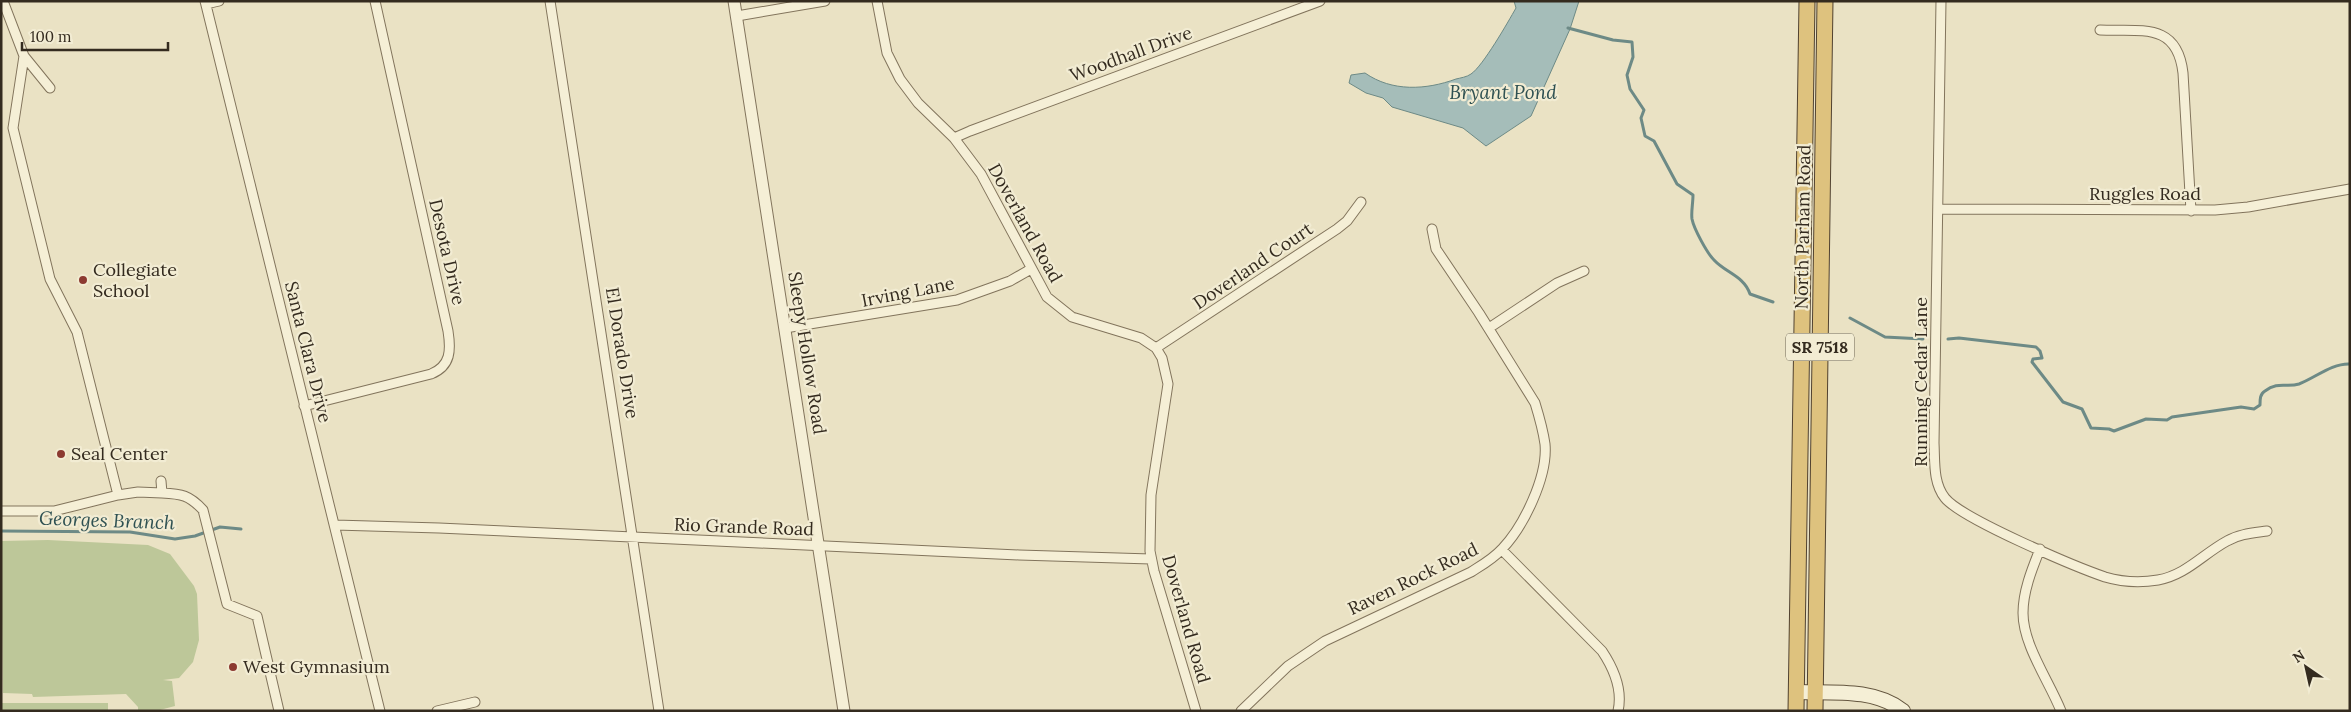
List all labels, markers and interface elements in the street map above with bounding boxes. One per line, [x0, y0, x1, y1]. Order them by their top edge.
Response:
scale bar [22, 20, 169, 52]
street label: Woodhall Drive [1066, 21, 1195, 86]
text: 100 m [30, 27, 71, 46]
water label: Bryant Pond [1449, 80, 1557, 104]
street label: North Parham Road [1790, 144, 1815, 310]
street label: Doverland Road [983, 159, 1068, 287]
street label: Ruggles Road [2089, 182, 2201, 205]
street label: Desota Drive [424, 197, 471, 307]
street label: Doverland Court [1188, 217, 1317, 314]
place label: Collegiate School [93, 258, 177, 302]
street label: Sleepy Hollow Road [783, 270, 832, 436]
street label: Irving Lane [859, 271, 957, 312]
marker: Collegiate School [77, 274, 89, 286]
street label: Santa Clara Drive [280, 279, 337, 425]
street label: El Dorado Drive [601, 286, 644, 421]
street label: Running Cedar Lane [1909, 297, 1932, 467]
road number: SR 7518 [1786, 334, 1854, 361]
place label: Seal Center [71, 442, 168, 465]
marker: Seal Center [55, 448, 67, 460]
water label: Georges Branch [39, 506, 176, 534]
street label: Rio Grande Road [674, 513, 815, 540]
street label: Raven Rock Road [1344, 537, 1482, 620]
street label: Doverland Road [1157, 552, 1216, 686]
north arrow [2281, 642, 2331, 692]
text: N [2289, 646, 2308, 667]
place label: West Gymnasium [243, 655, 390, 678]
marker: West Gymnasium [227, 661, 239, 673]

